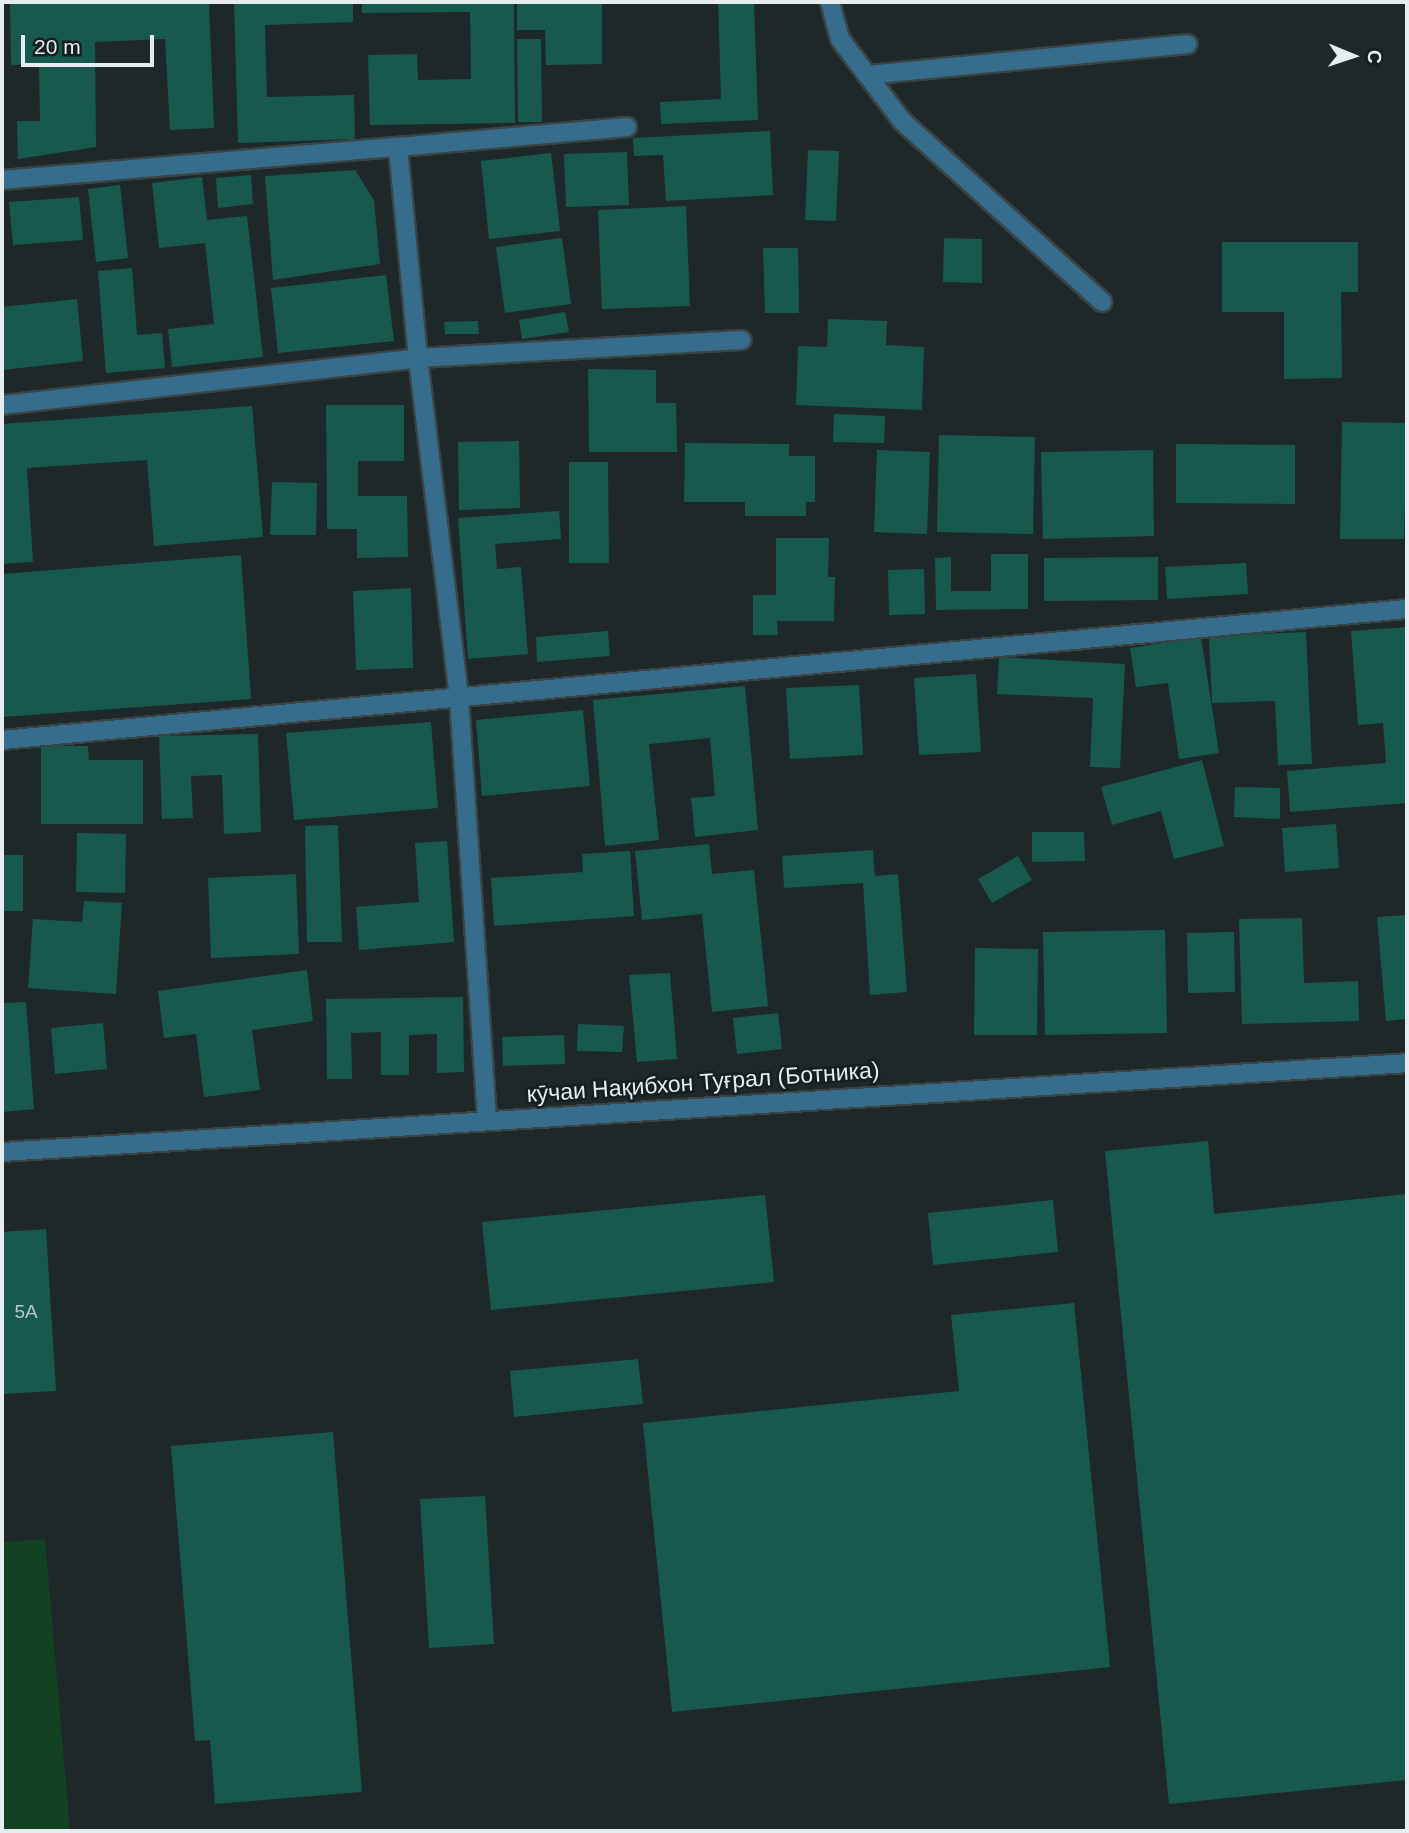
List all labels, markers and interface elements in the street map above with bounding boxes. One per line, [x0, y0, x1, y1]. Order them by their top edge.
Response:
scale bar [24, 21, 158, 65]
north arrow [1318, 21, 1388, 91]
text: 20 m [34, 35, 81, 58]
text: С [1364, 50, 1385, 64]
street label: кӯчаи Нақибхон Туғрал (Ботника) [526, 1056, 880, 1108]
house number: 5А [14, 1301, 38, 1323]

